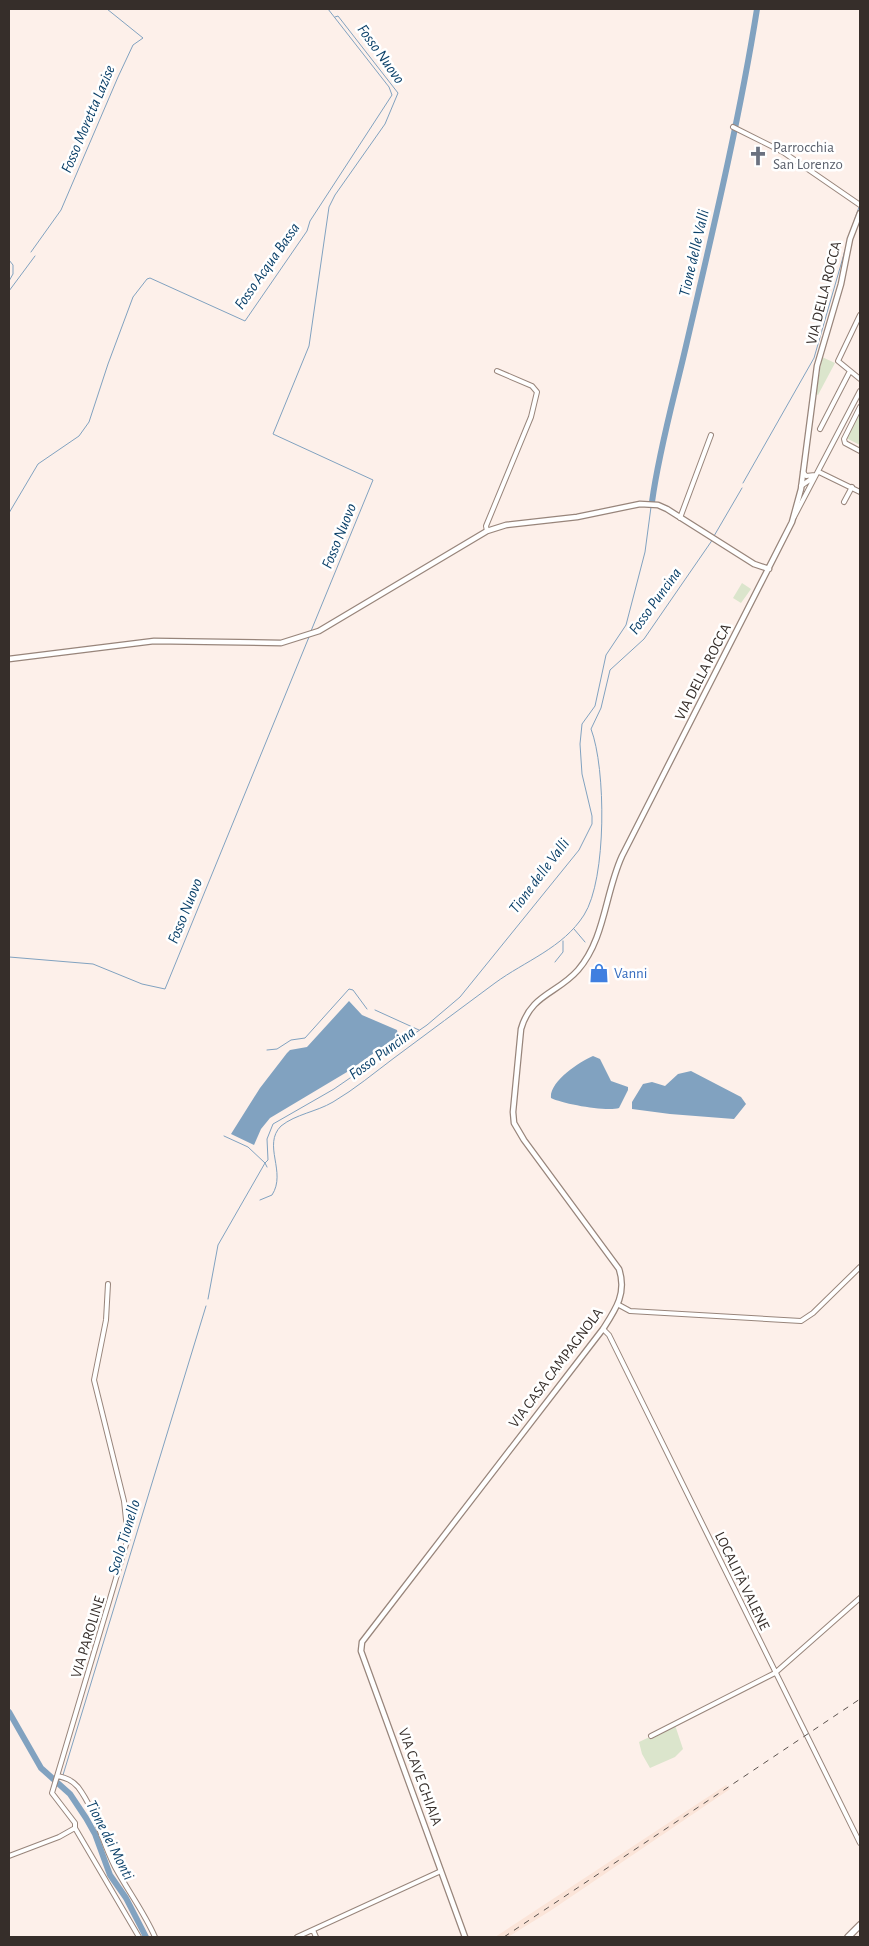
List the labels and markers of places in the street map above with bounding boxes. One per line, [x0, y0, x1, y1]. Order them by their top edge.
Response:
place label: Parrocchia San Lorenzo [773, 140, 843, 172]
church icon: Parrocchia San Lorenzo [747, 145, 769, 167]
shop icon: Vanni [588, 962, 610, 984]
place label: Vanni [614, 966, 647, 981]

